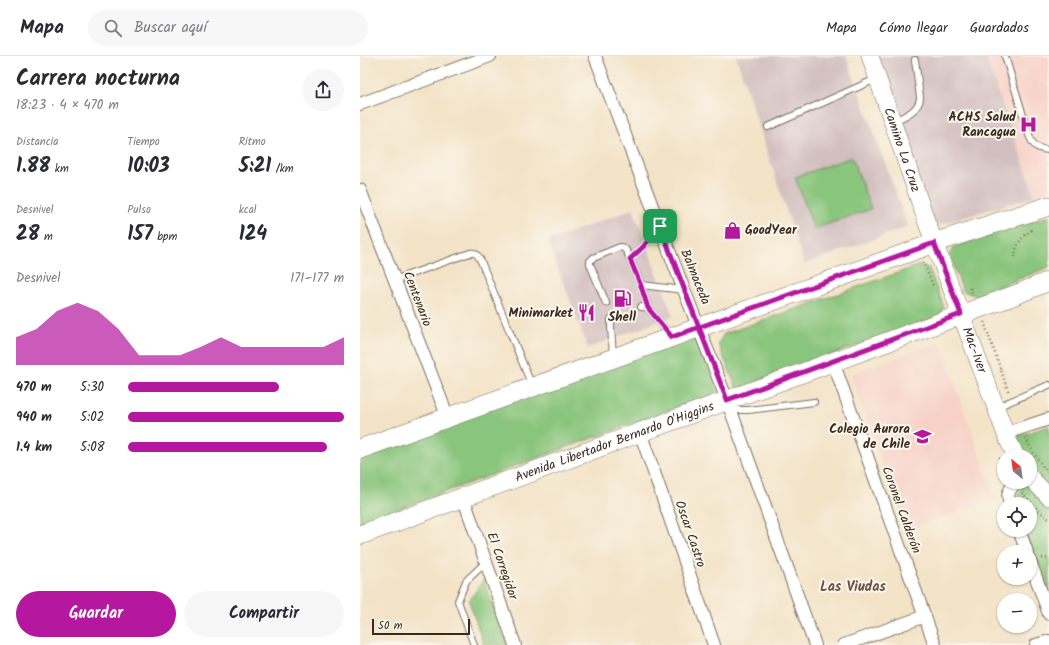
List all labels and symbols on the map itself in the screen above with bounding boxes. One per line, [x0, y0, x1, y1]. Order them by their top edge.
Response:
street label: Camino La Cruz [878, 105, 926, 195]
place label: ACHS Salud Rancagua [949, 107, 1017, 143]
hospital icon: ACHS Salud Rancagua [1019, 114, 1039, 134]
pin [643, 209, 677, 243]
shop icon: GoodYear [722, 220, 742, 240]
place label: GoodYear [745, 220, 798, 241]
street label: Balmaceda [674, 246, 716, 308]
street label: Centenario [397, 268, 437, 330]
fuel station icon: Shell [612, 288, 632, 308]
place label: Minimarket [509, 303, 573, 324]
restaurant icon: Minimarket [576, 303, 596, 323]
place label: Shell [608, 307, 636, 328]
street label: Mac-Iver [956, 324, 993, 377]
street label: Avenida Libertador Bernardo O'Higgins [512, 396, 717, 488]
place label: Colegio Aurora de Chile [829, 419, 911, 455]
school or university icon: Colegio Aurora de Chile [913, 426, 933, 446]
north arrow [997, 449, 1037, 489]
street label: Coronel Calderón [875, 463, 927, 557]
street label: Oscar Castro [669, 498, 711, 570]
street label: El Corregidor [481, 529, 524, 603]
district label: Las Viudas [820, 576, 886, 598]
scale bar [372, 617, 470, 636]

